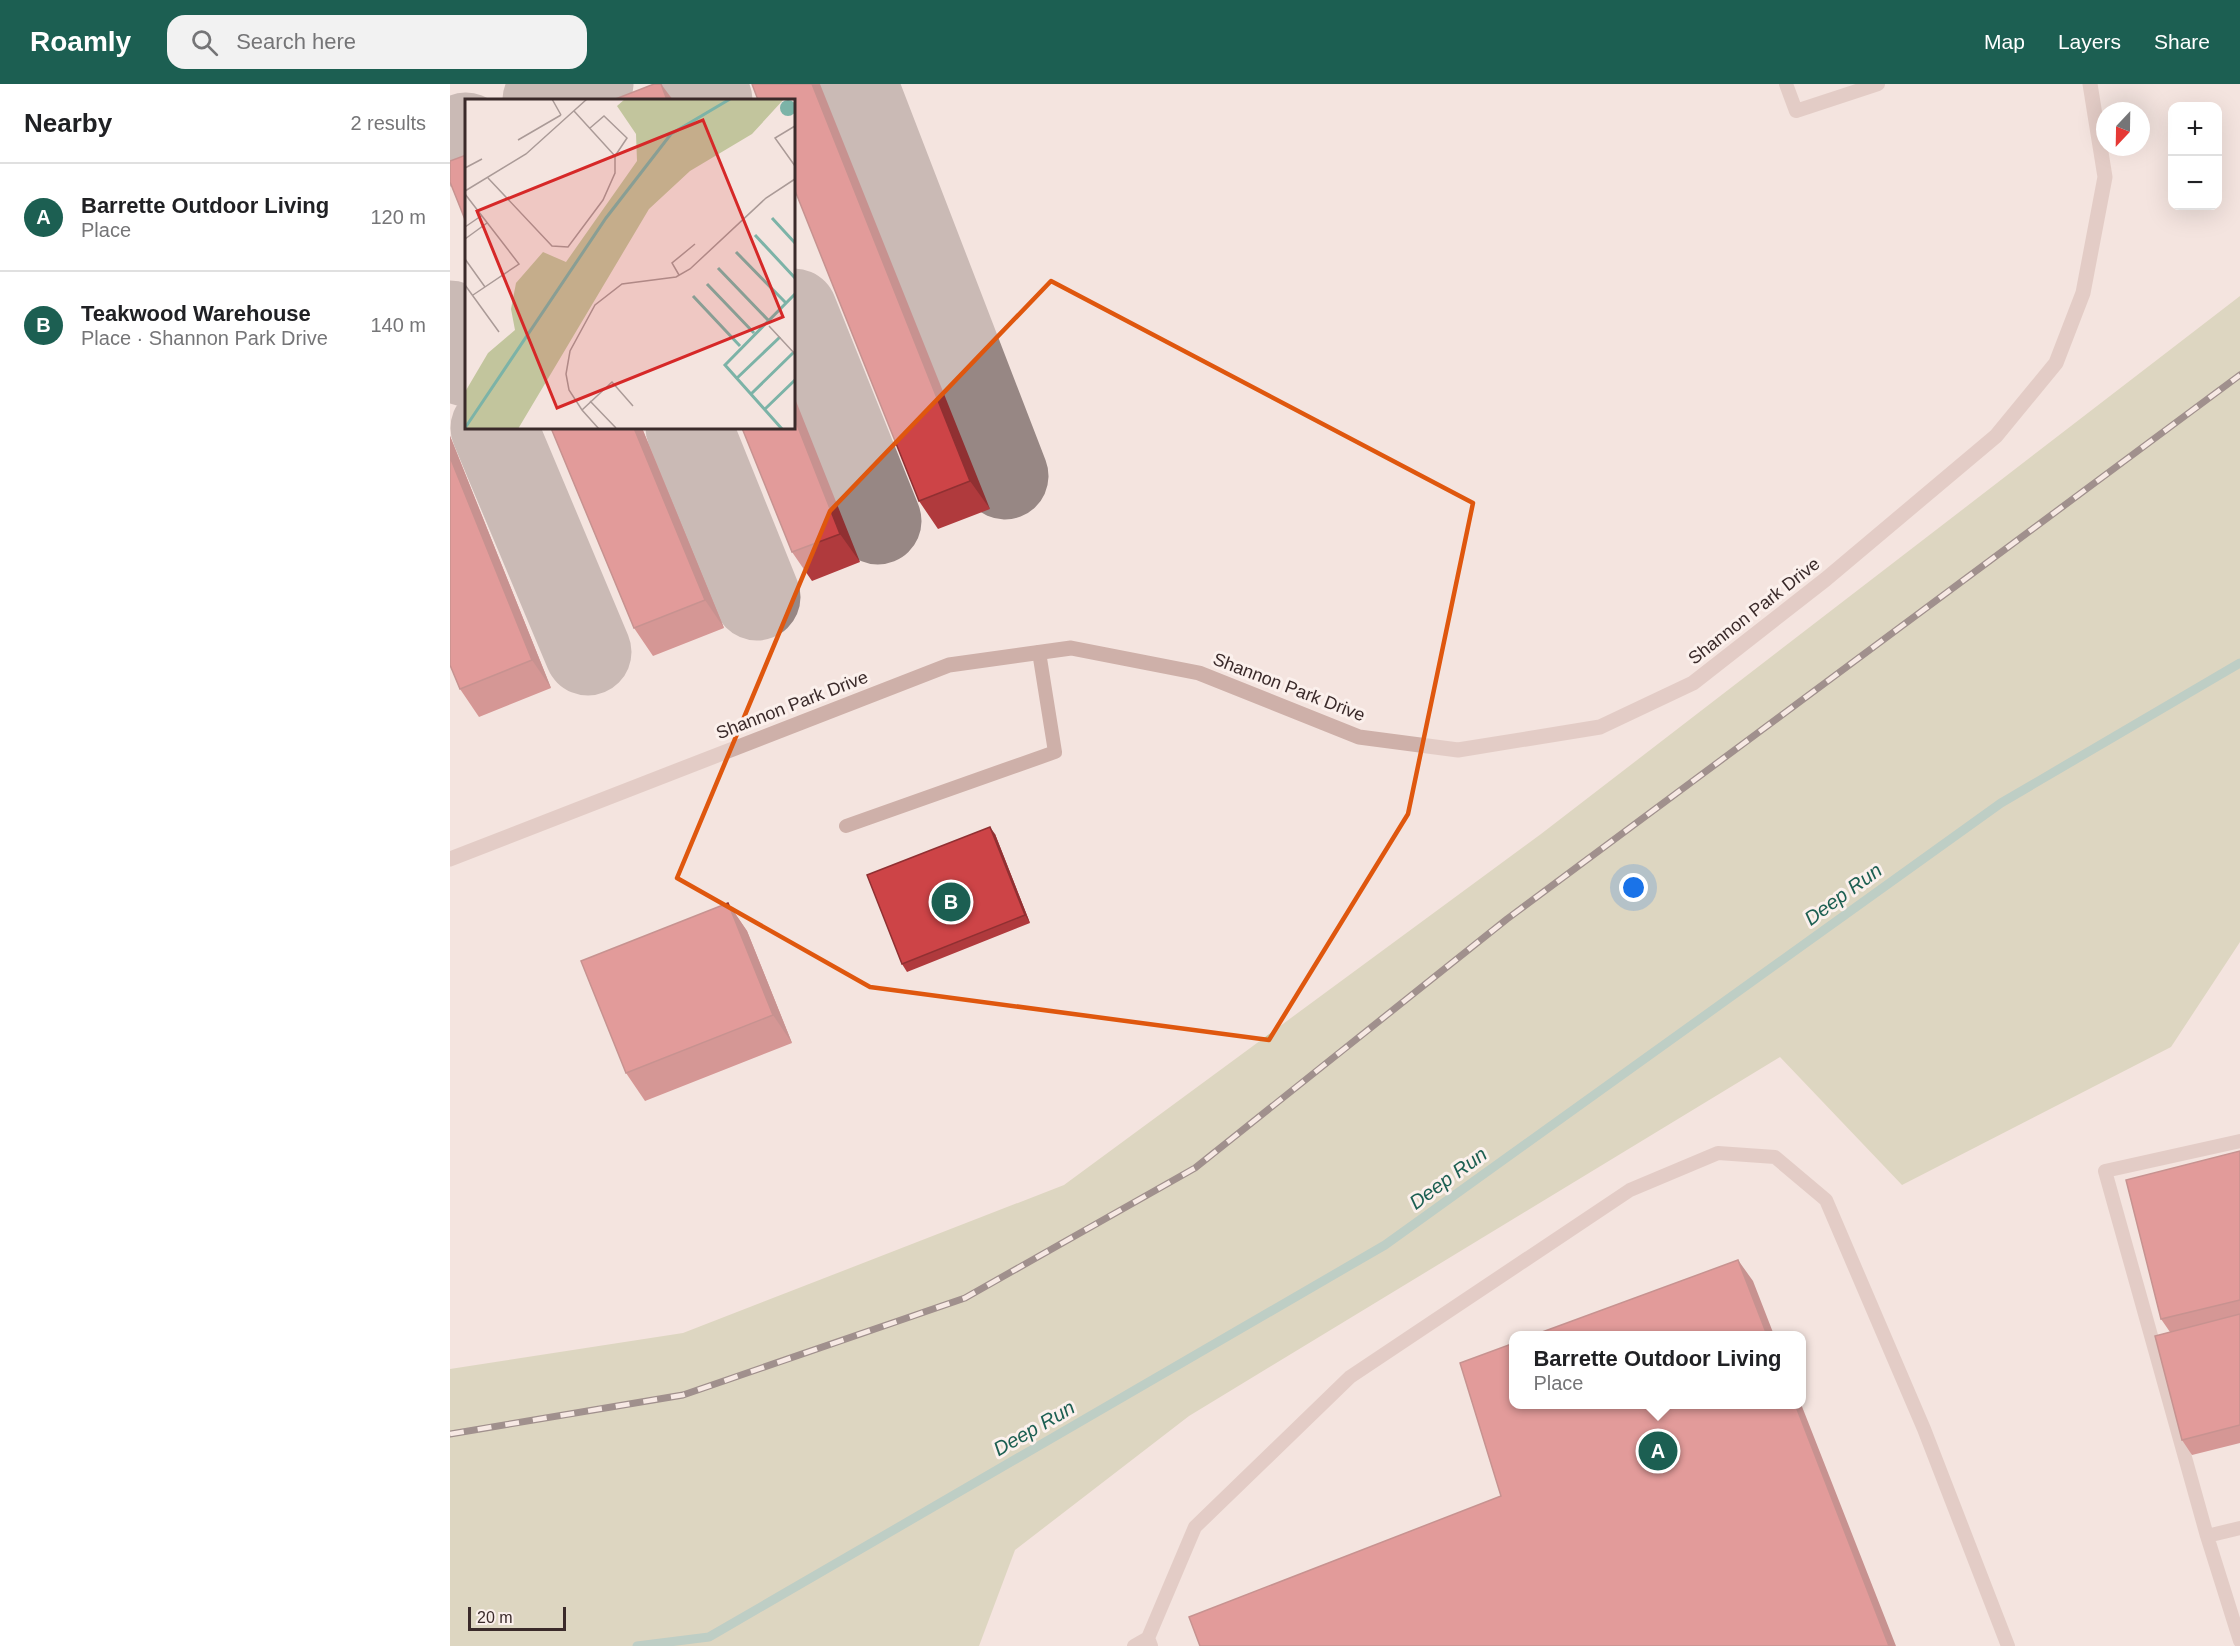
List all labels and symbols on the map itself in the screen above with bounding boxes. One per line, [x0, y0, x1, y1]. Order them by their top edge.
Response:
inset map [465, 99, 795, 429]
north arrow [2096, 102, 2150, 156]
street label: Shannon Park Drive [1684, 554, 1824, 668]
street label: Shannon Park Drive [1210, 649, 1368, 725]
street label: Shannon Park Drive [713, 667, 871, 743]
water label: Deep Run [1800, 859, 1886, 929]
your location [1619, 873, 1648, 902]
pin: B [932, 880, 970, 924]
water label: Deep Run [1405, 1143, 1491, 1213]
water label: Deep Run [990, 1396, 1078, 1460]
pin: A [1638, 1428, 1678, 1474]
scale bar [468, 1604, 566, 1632]

